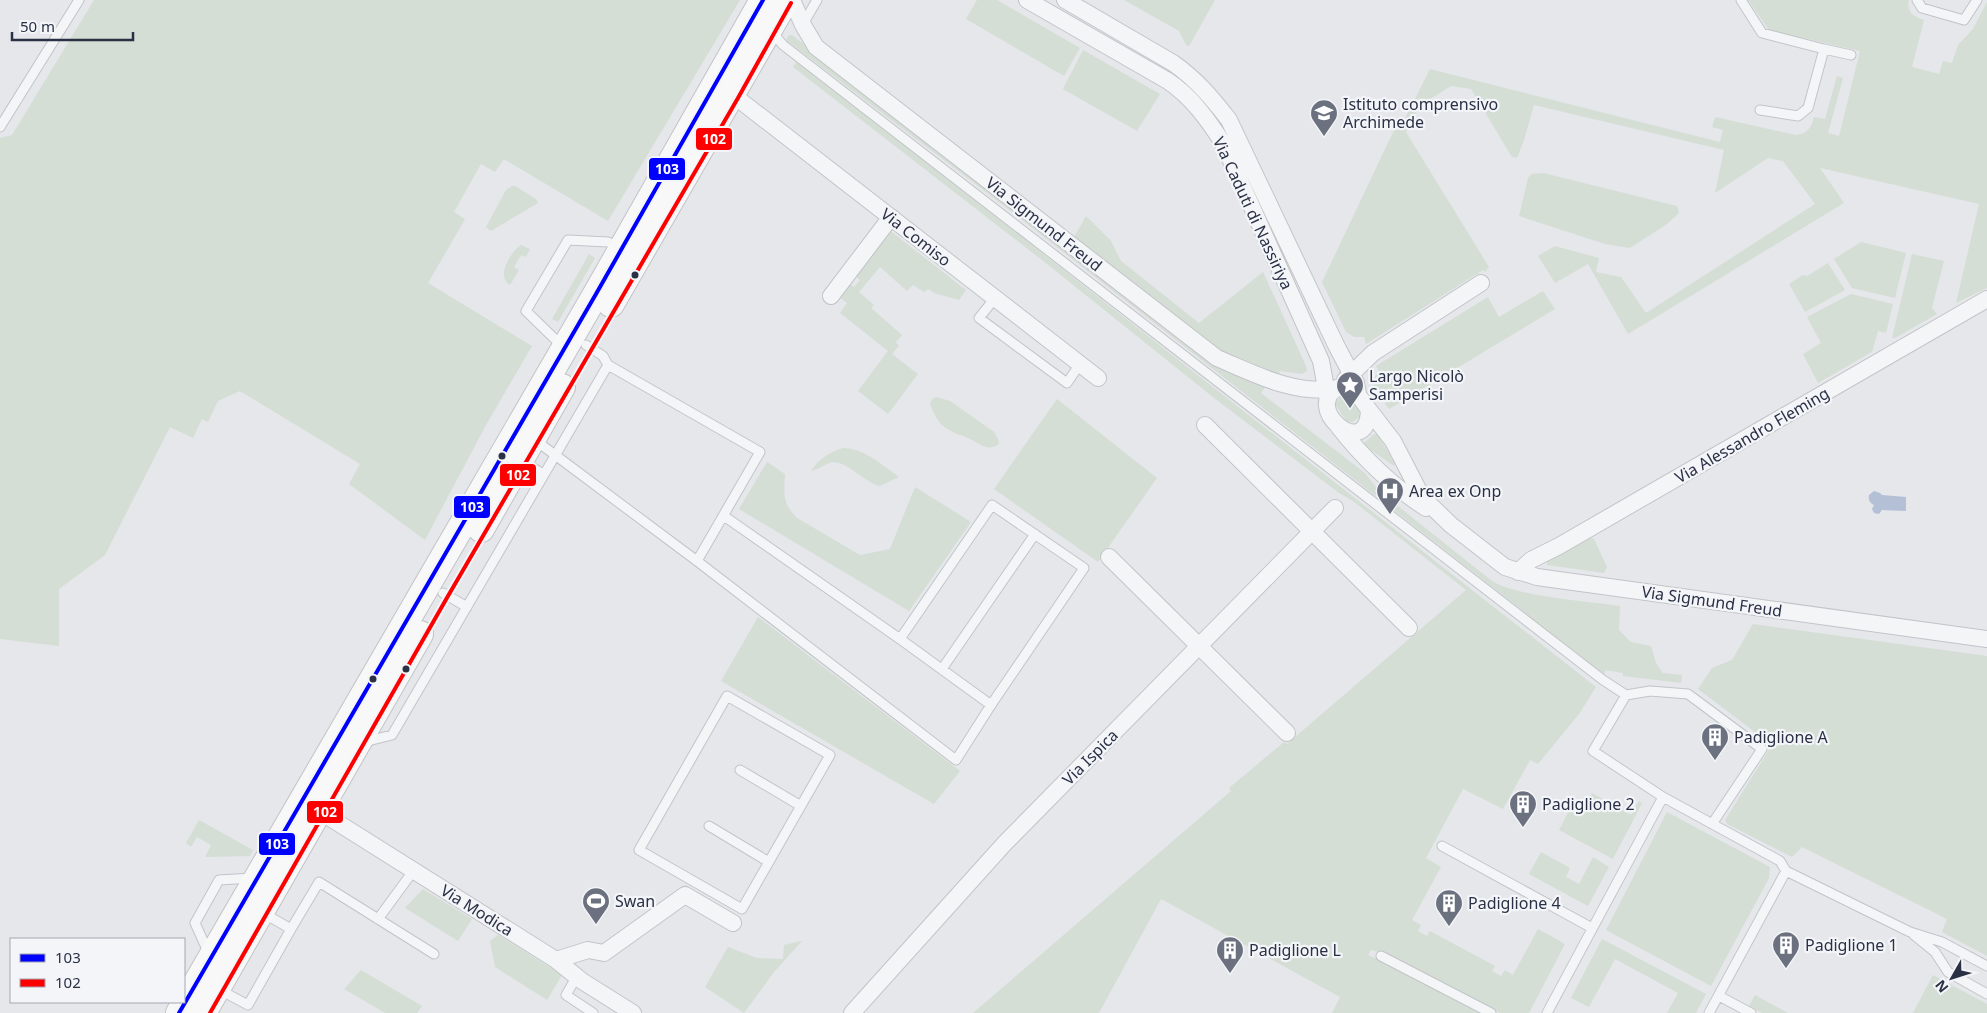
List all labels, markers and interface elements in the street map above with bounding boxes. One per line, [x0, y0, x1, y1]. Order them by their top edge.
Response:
scale bar [12, 10, 134, 42]
text: 50 m [20, 16, 55, 36]
place label: Istituto comprensivo Archimede [1343, 93, 1498, 133]
school or university icon: Istituto comprensivo Archimede [1309, 98, 1339, 137]
line badge: 102 [695, 127, 733, 151]
text: 102 [702, 129, 726, 148]
street label: Via Caduti di Nassiriya [1208, 133, 1298, 293]
line badge: 103 [648, 157, 686, 181]
text: 103 [655, 159, 679, 178]
street label: Via Sigmund Freud [981, 172, 1107, 276]
street label: Via Comiso [876, 203, 956, 271]
unlabelled marker [630, 270, 640, 280]
place label: Largo Nicolò Samperisi [1369, 365, 1464, 405]
place icon: Largo Nicolò Samperisi [1335, 370, 1365, 409]
street label: Via Alessandro Fleming [1671, 382, 1833, 488]
unlabelled marker [497, 451, 507, 461]
line badge: 102 [499, 463, 537, 487]
text: 102 [506, 465, 530, 484]
hospital icon: Area ex Onp [1375, 476, 1405, 515]
place label: Area ex Onp [1409, 480, 1501, 502]
line badge: 103 [453, 495, 491, 519]
text: 103 [460, 497, 484, 516]
street label: Via Sigmund Freud [1640, 580, 1784, 622]
unlabelled marker [401, 664, 411, 674]
unlabelled marker [368, 674, 378, 684]
building icon: Padiglione A [1700, 722, 1730, 761]
street label: Via Ispica [1057, 724, 1123, 790]
place label: Padiglione A [1734, 726, 1828, 748]
building icon: Padiglione 2 [1508, 789, 1538, 828]
place label: Padiglione 2 [1542, 793, 1635, 815]
line badge: 102 [306, 800, 344, 824]
text: 102 [313, 802, 337, 821]
line badge: 103 [258, 832, 296, 856]
text: 103 [265, 834, 289, 853]
street label: Via Modica [437, 879, 517, 941]
sports icon: Swan [581, 886, 611, 925]
building icon: Padiglione 4 [1434, 888, 1464, 927]
place label: Swan [615, 890, 655, 912]
place label: Padiglione 4 [1468, 892, 1561, 914]
building icon: Padiglione 1 [1771, 930, 1801, 969]
place label: Padiglione 1 [1805, 934, 1898, 956]
building icon: Padiglione L [1215, 935, 1245, 974]
legend [10, 938, 185, 1003]
place label: Padiglione L [1249, 939, 1341, 961]
text: 103 [55, 947, 81, 967]
north arrow [1927, 953, 1977, 1003]
text: 102 [55, 972, 81, 992]
text: N [1931, 976, 1952, 997]

